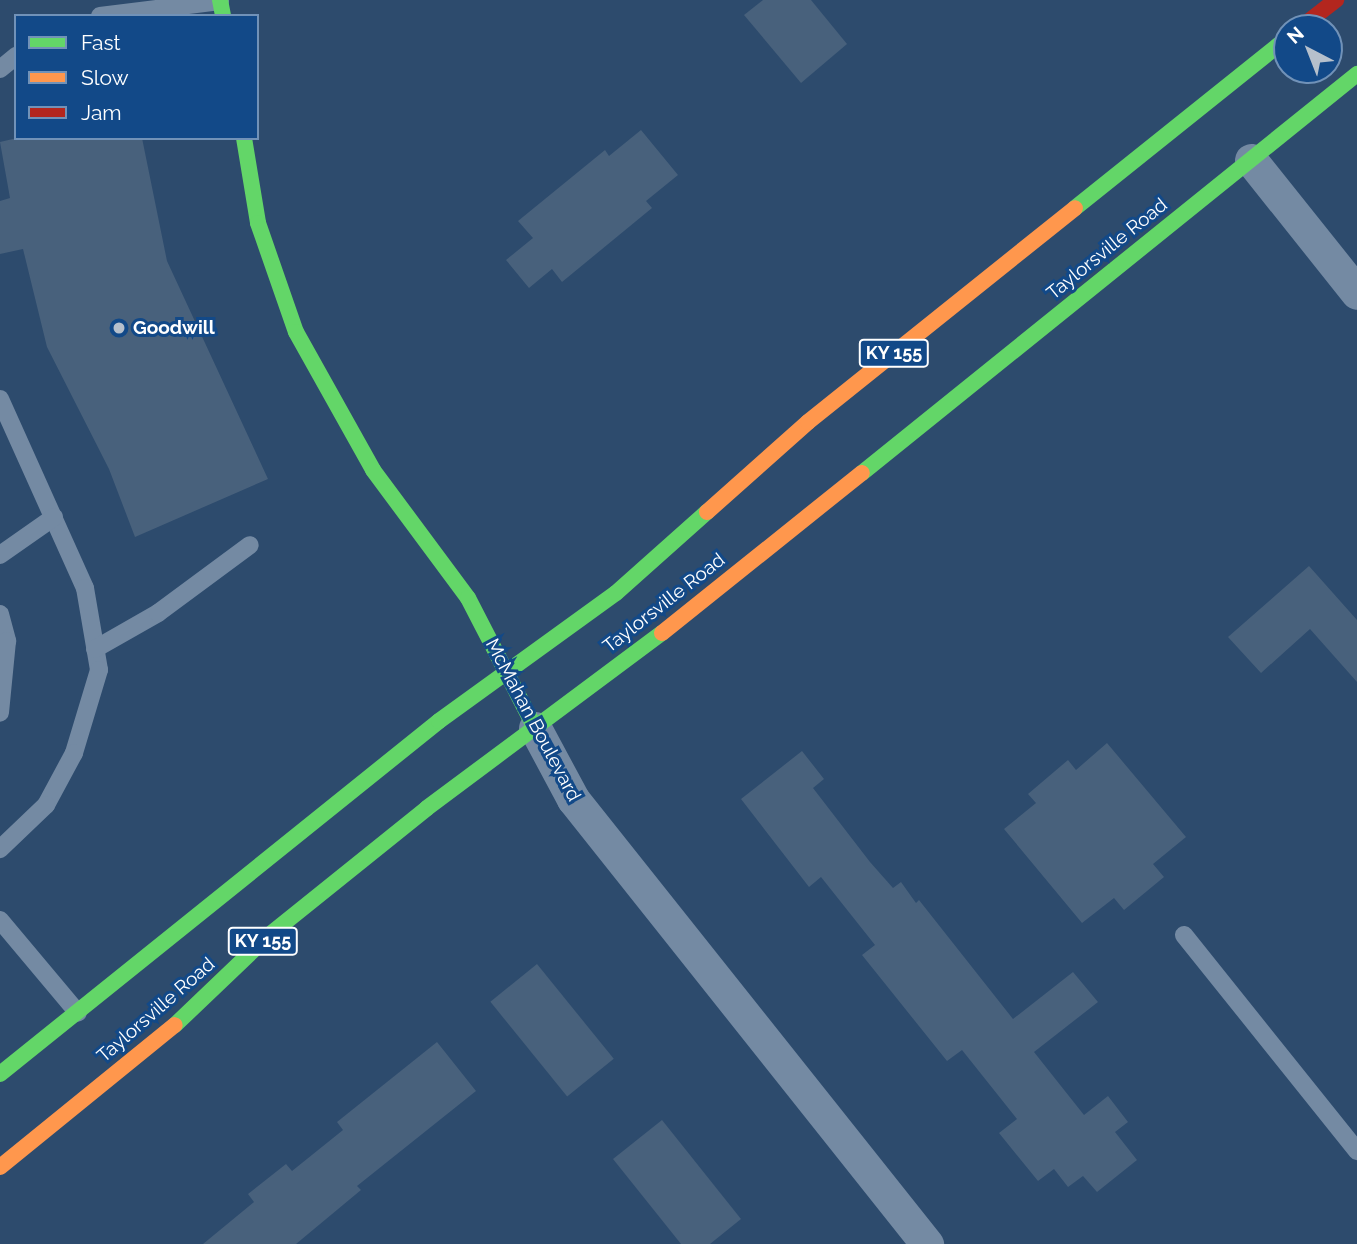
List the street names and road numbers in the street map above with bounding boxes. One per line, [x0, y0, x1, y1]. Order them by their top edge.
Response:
street label: Taylorsville Road [1042, 193, 1172, 305]
road number: KY 155 [857, 338, 931, 368]
street label: Taylorsville Road [599, 548, 729, 658]
street label: McMahan Boulevard [480, 635, 586, 805]
road number: KY 155 [226, 926, 300, 956]
street label: Taylorsville Road [93, 953, 219, 1067]

